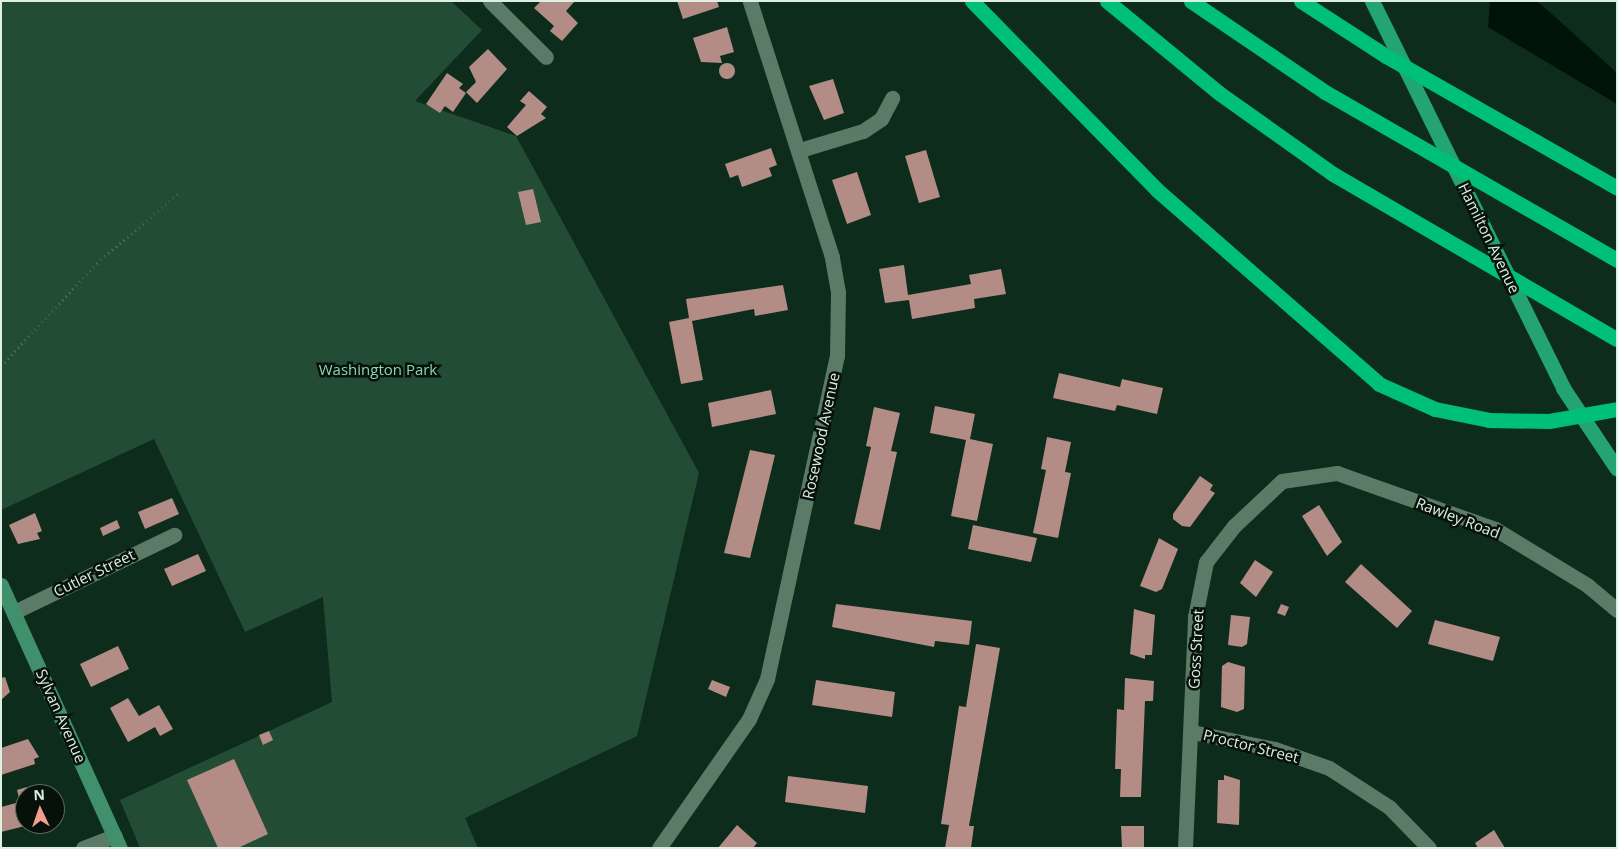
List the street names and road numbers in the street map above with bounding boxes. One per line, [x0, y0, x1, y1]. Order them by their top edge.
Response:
street label: Hamilton Avenue [1454, 180, 1524, 296]
street label: Rosewood Avenue [799, 371, 843, 501]
street label: Rawley Road [1413, 494, 1503, 542]
street label: Cutler Street [50, 546, 138, 600]
street label: Goss Street [1185, 609, 1207, 689]
street label: Sylvan Avenue [32, 666, 90, 766]
street label: Proctor Street [1201, 725, 1301, 767]

